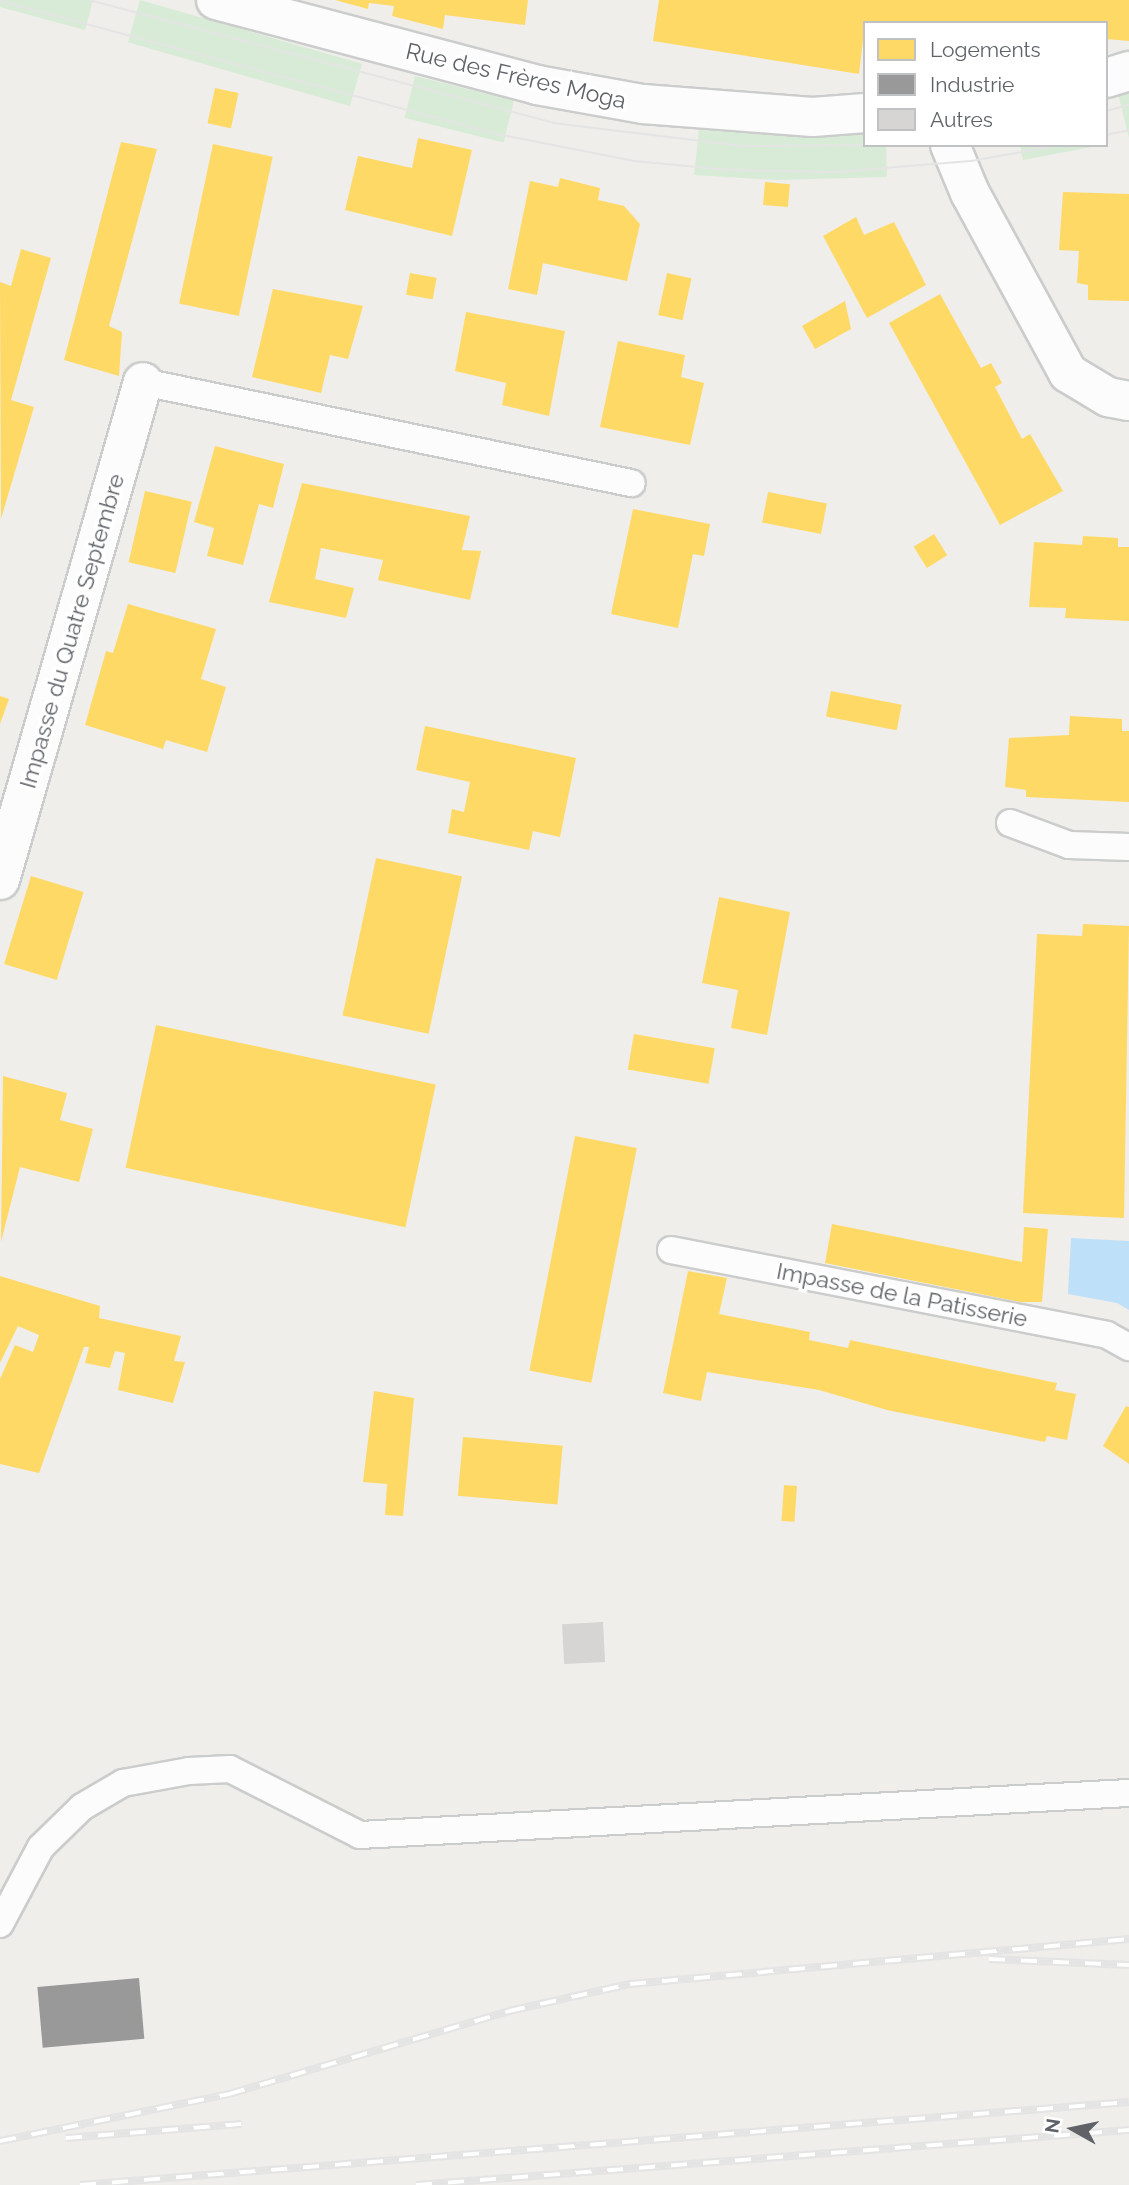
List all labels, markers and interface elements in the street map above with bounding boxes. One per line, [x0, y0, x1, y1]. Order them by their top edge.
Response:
legend [863, 21, 1108, 147]
street label: Rue des Frères Moga [403, 37, 629, 115]
text: Logements [930, 37, 1041, 62]
text: Industrie [930, 72, 1014, 97]
text: Autres [930, 107, 993, 132]
street label: Impasse du Quatre Septembre [14, 470, 130, 792]
street label: Impasse de la Patisserie [774, 1257, 1030, 1333]
north arrow [1038, 2094, 1108, 2164]
text: N [1040, 2117, 1064, 2135]

